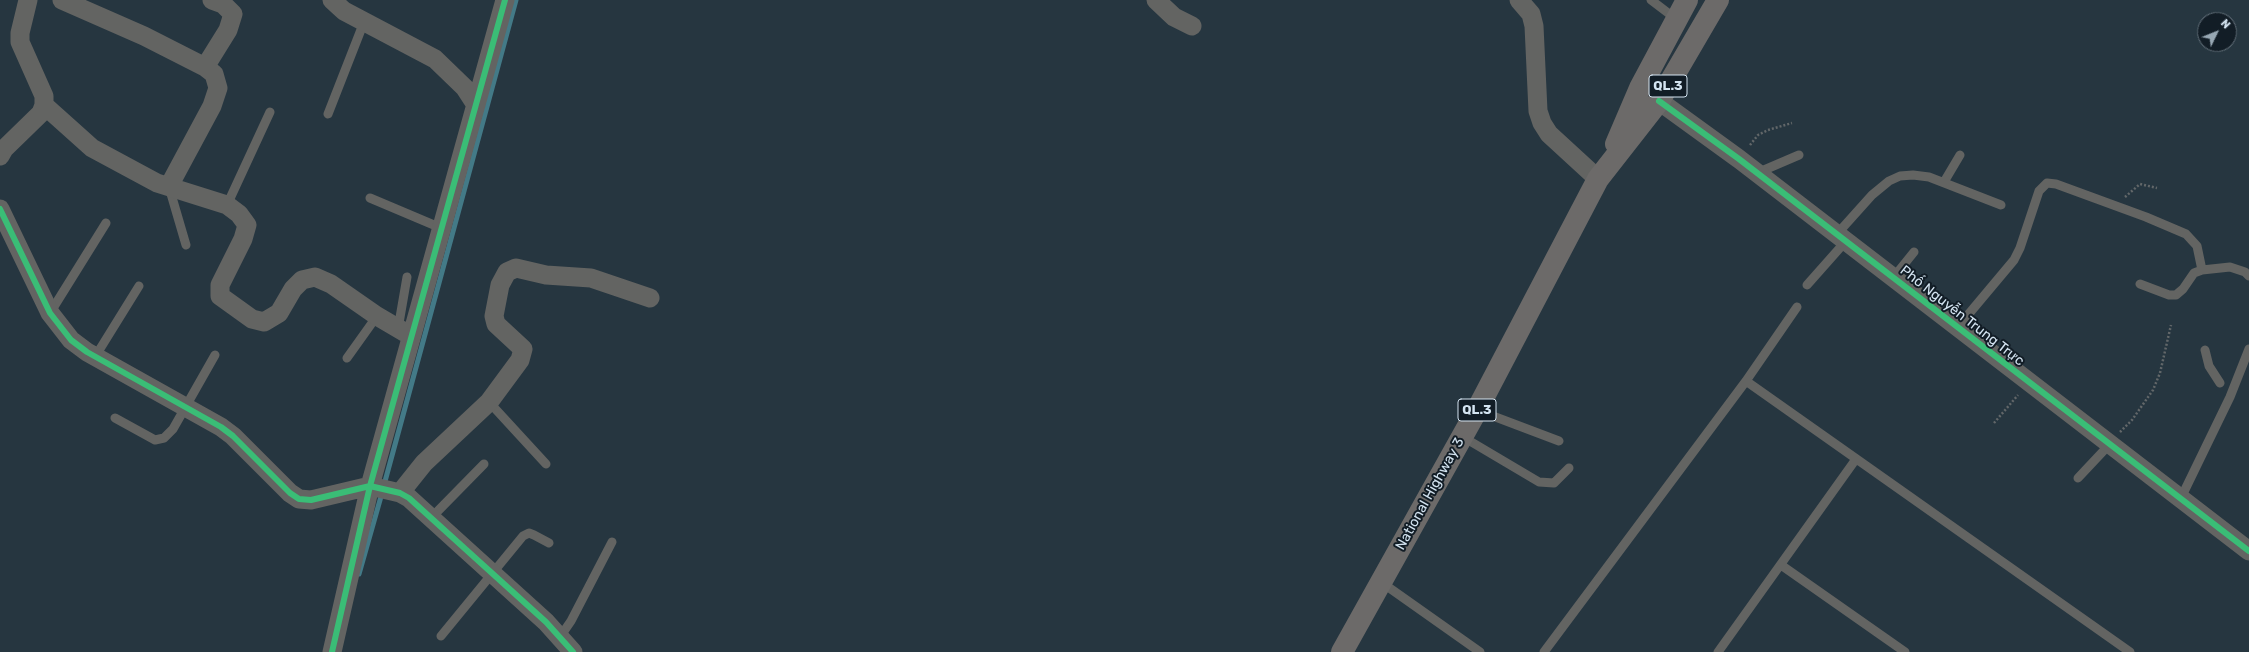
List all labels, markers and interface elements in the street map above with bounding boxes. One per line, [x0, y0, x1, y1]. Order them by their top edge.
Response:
north arrow [2197, 12, 2237, 52]
text: N [2218, 17, 2233, 31]
road number: QL.3 [1649, 75, 1687, 97]
street label: Phố Nguyễn Trung Trực [1897, 262, 2027, 370]
road number: QL.3 [1458, 399, 1496, 421]
street label: National Highway 3 [1392, 435, 1468, 553]

